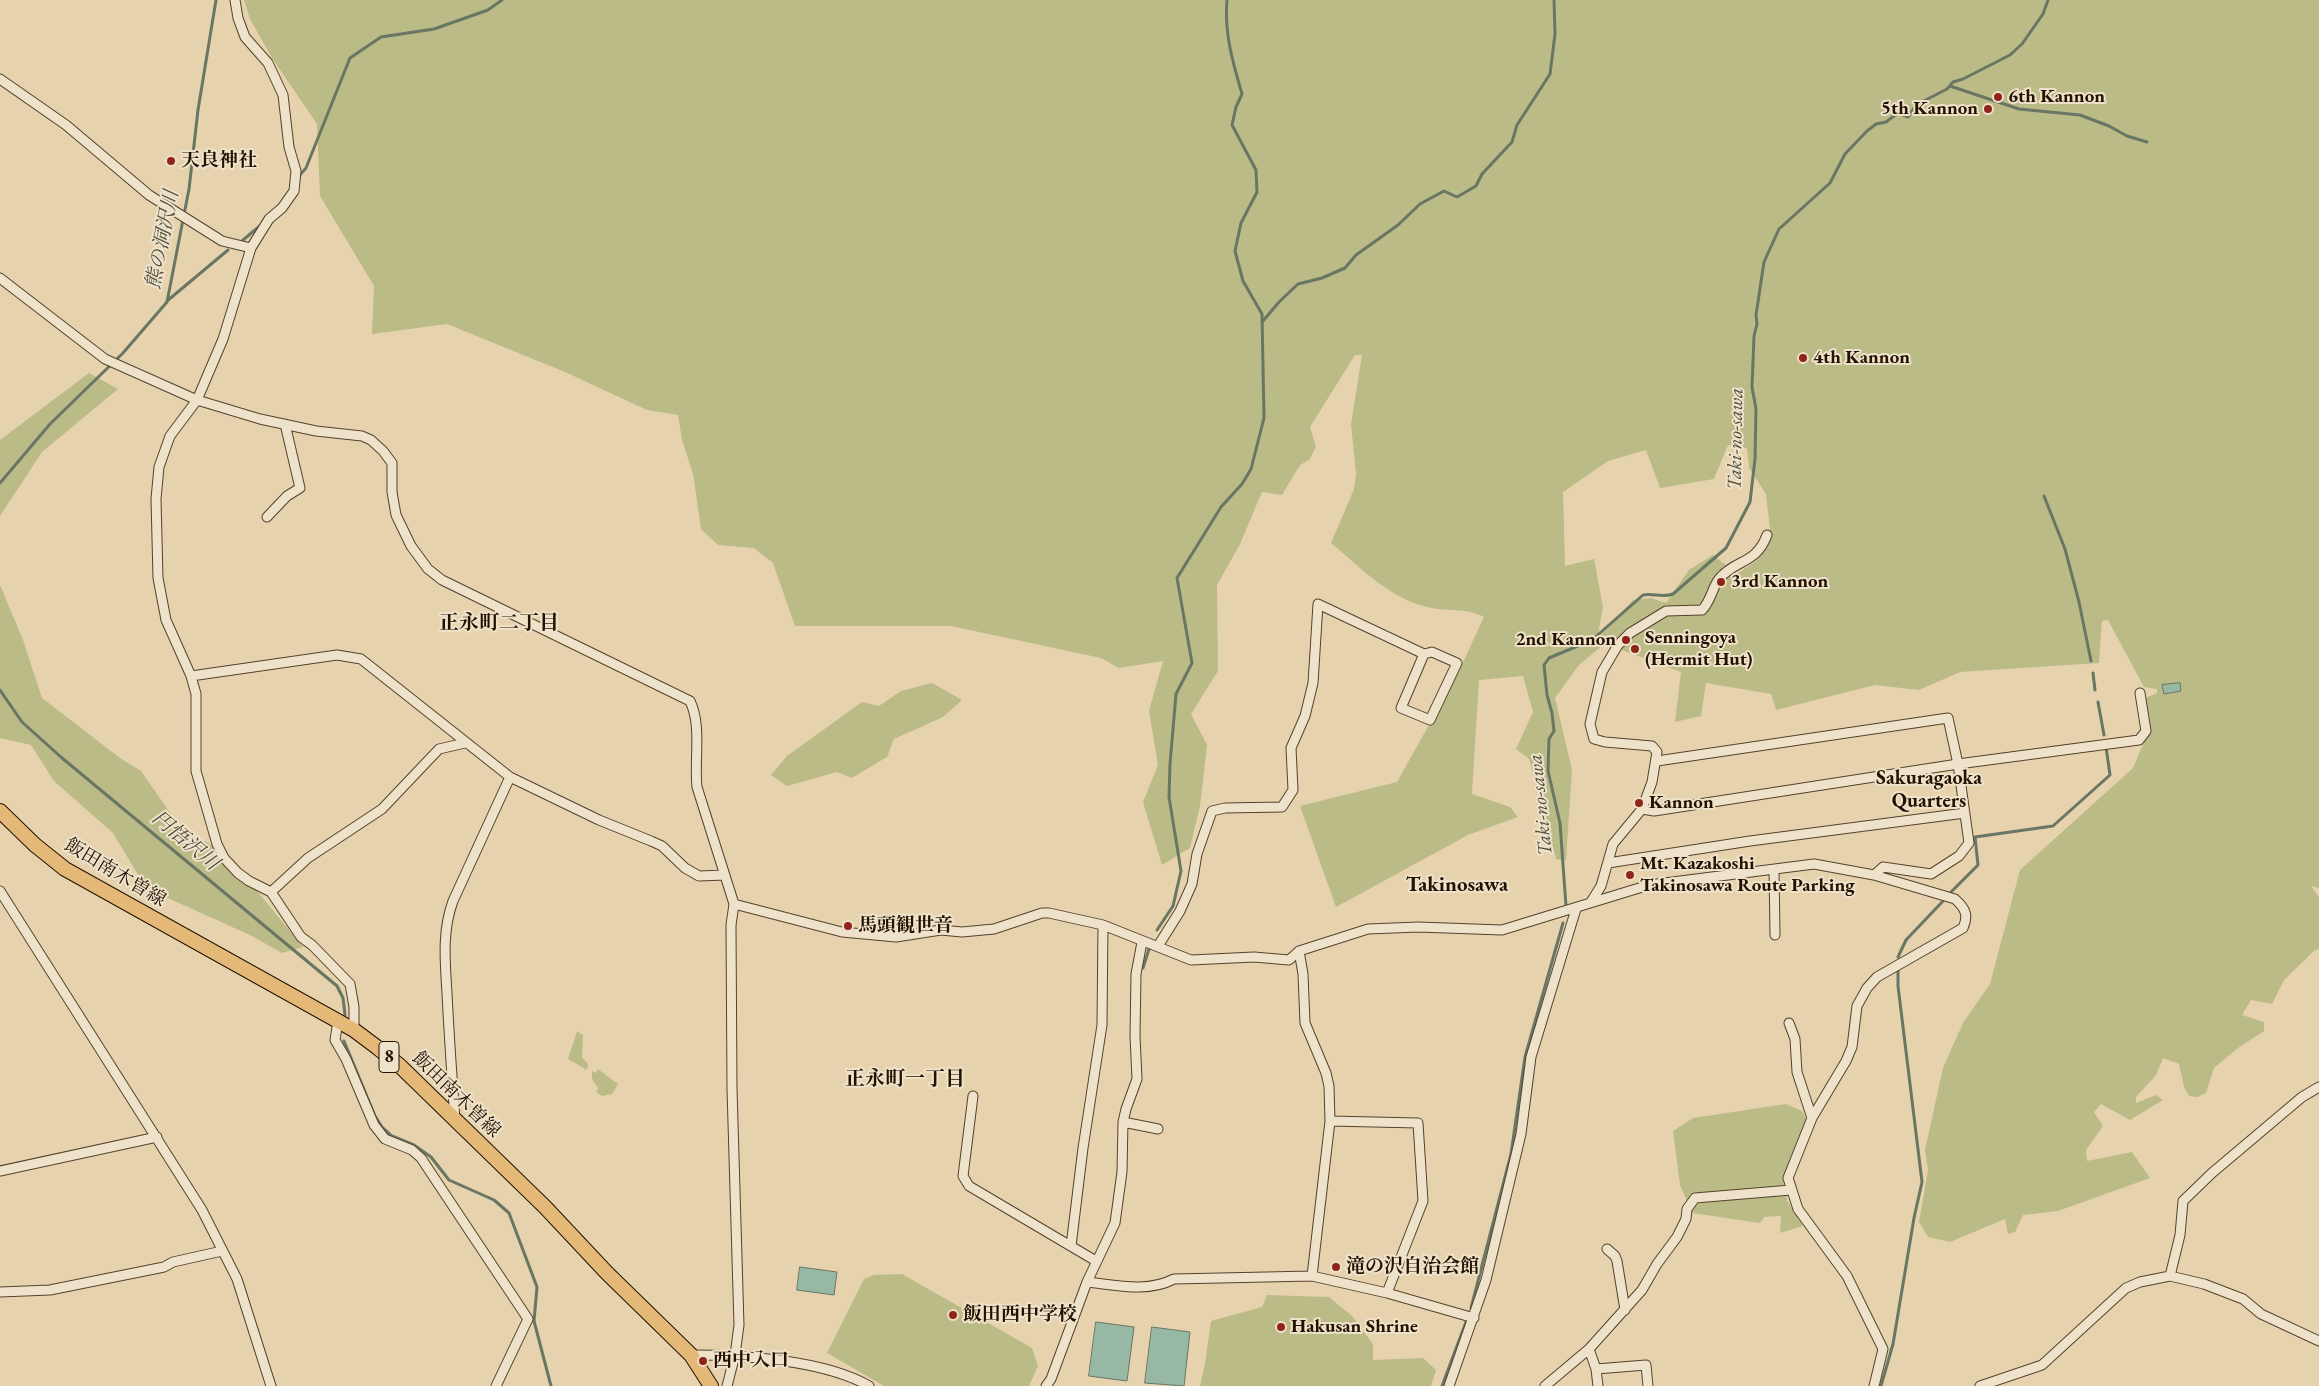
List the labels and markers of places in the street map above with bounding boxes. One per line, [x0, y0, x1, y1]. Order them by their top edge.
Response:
place label: 6th Kannon [2008, 86, 2105, 108]
marker: 6th Kannon [1992, 91, 2004, 103]
place label: 5th Kannon [1881, 98, 1978, 120]
marker: 5th Kannon [1982, 103, 1994, 115]
place label: 天良神社 [181, 150, 257, 172]
marker: 天良神社 [165, 155, 177, 167]
place label: 4th Kannon [1813, 347, 1910, 369]
marker: 4th Kannon [1797, 352, 1809, 364]
place label: 3rd Kannon [1731, 571, 1828, 593]
marker: 3rd Kannon [1715, 576, 1727, 588]
place label: Senningoya (Hermit Hut) [1645, 627, 1753, 671]
place label: 2nd Kannon [1516, 629, 1616, 651]
marker: 2nd Kannon [1620, 634, 1632, 646]
marker: Senningoya (Hermit Hut) [1629, 643, 1641, 655]
place label: Kannon [1649, 792, 1714, 814]
marker: Kannon [1633, 797, 1645, 809]
place label: Mt. Kazakoshi Takinosawa Route Parking [1640, 853, 1855, 897]
marker: Mt. Kazakoshi Takinosawa Route Parking [1624, 869, 1636, 881]
place label: 馬頭観世音 [858, 915, 953, 937]
marker: 馬頭観世音 [842, 920, 854, 932]
place label: 滝の沢自治会館 [1346, 1256, 1479, 1278]
marker: 滝の沢自治会館 [1330, 1261, 1342, 1273]
place label: 飯田西中学校 [963, 1304, 1077, 1326]
marker: 飯田西中学校 [947, 1309, 959, 1321]
place label: Hakusan Shrine [1291, 1316, 1418, 1338]
marker: Hakusan Shrine [1275, 1321, 1287, 1333]
place label: 西中入口 [713, 1350, 789, 1372]
marker: 西中入口 [697, 1355, 709, 1367]

